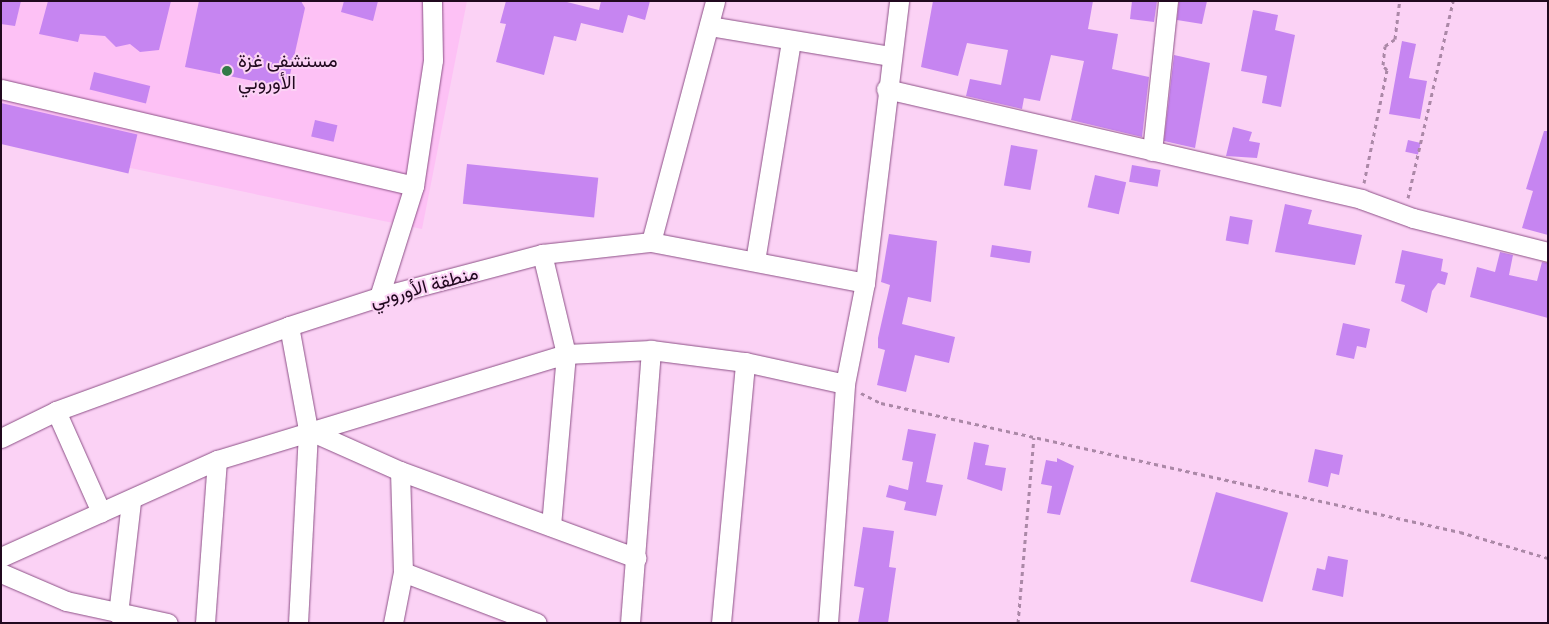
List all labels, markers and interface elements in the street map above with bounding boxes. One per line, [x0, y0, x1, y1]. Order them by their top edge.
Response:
place label: مستشفى غزة الأوروبي [238, 49, 338, 93]
marker: مستشفى غزة الأوروبي [220, 64, 234, 78]
street label: منطقة الأوروبي [367, 261, 481, 311]

